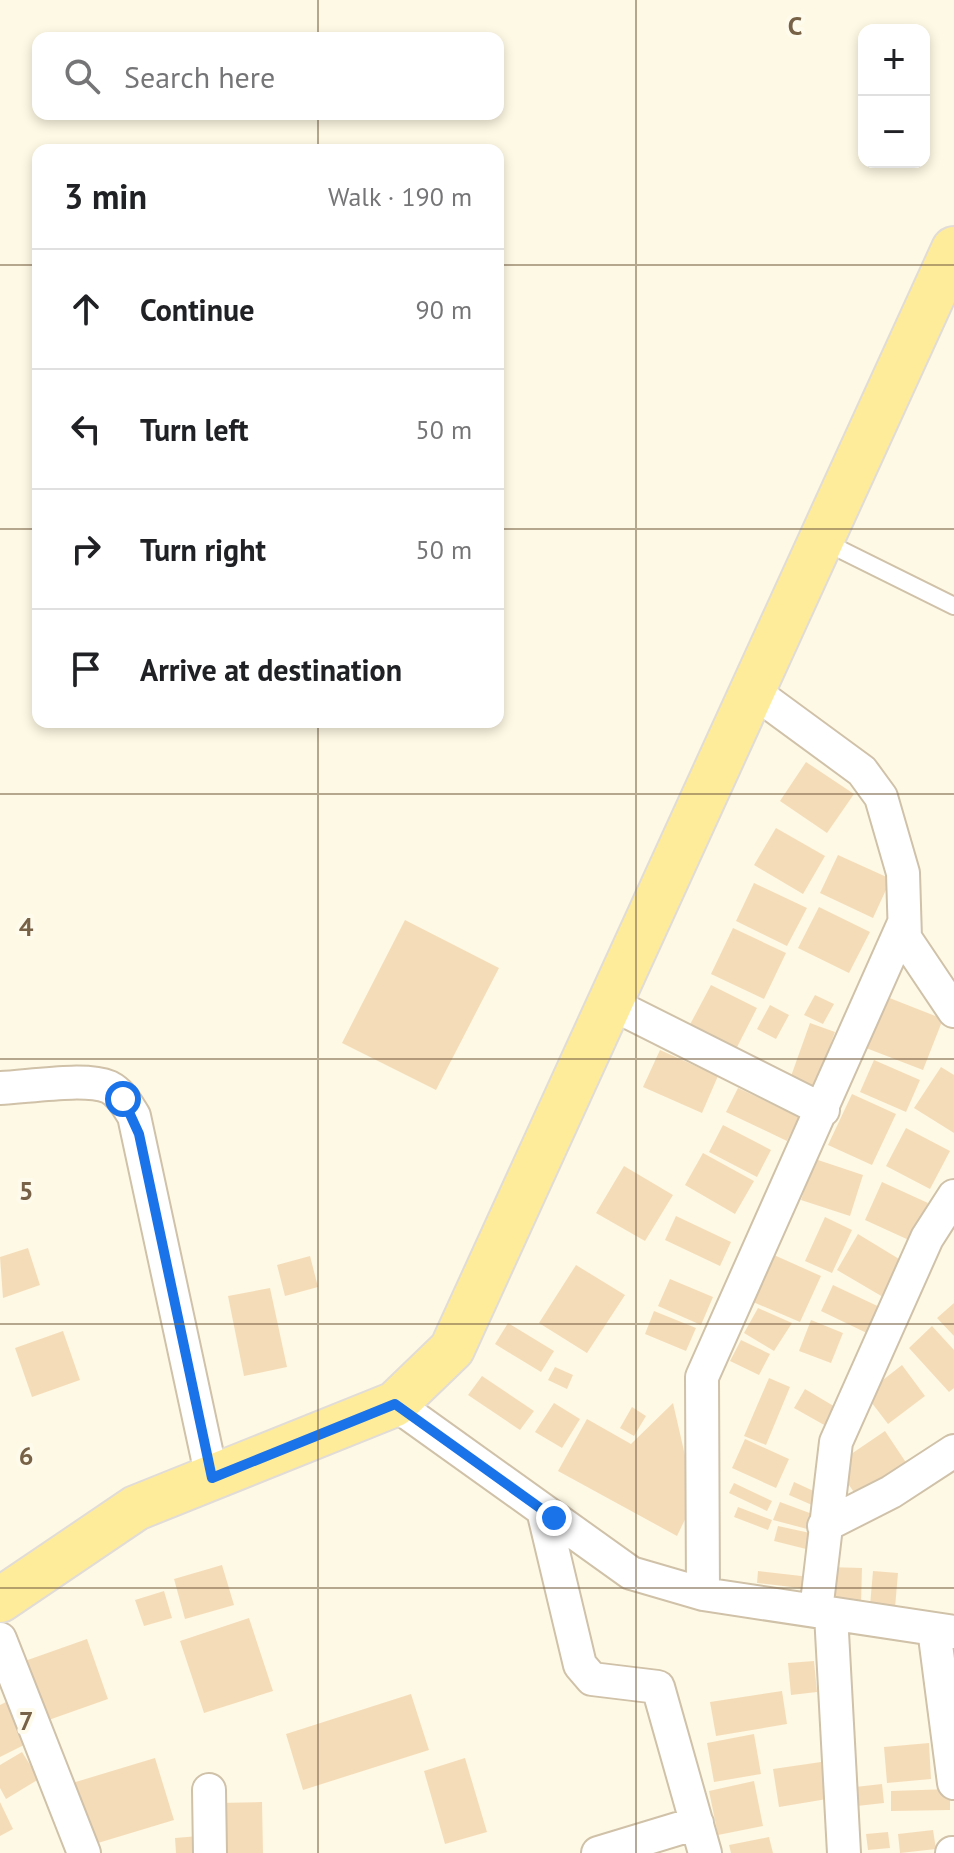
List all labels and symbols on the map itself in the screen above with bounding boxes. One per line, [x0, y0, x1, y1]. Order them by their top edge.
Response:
text: C [788, 9, 802, 42]
text: 4 [19, 910, 34, 943]
route start [105, 1081, 141, 1117]
text: 5 [19, 1174, 33, 1207]
text: 6 [19, 1439, 33, 1472]
route end [536, 1500, 572, 1536]
text: 7 [19, 1704, 33, 1737]

